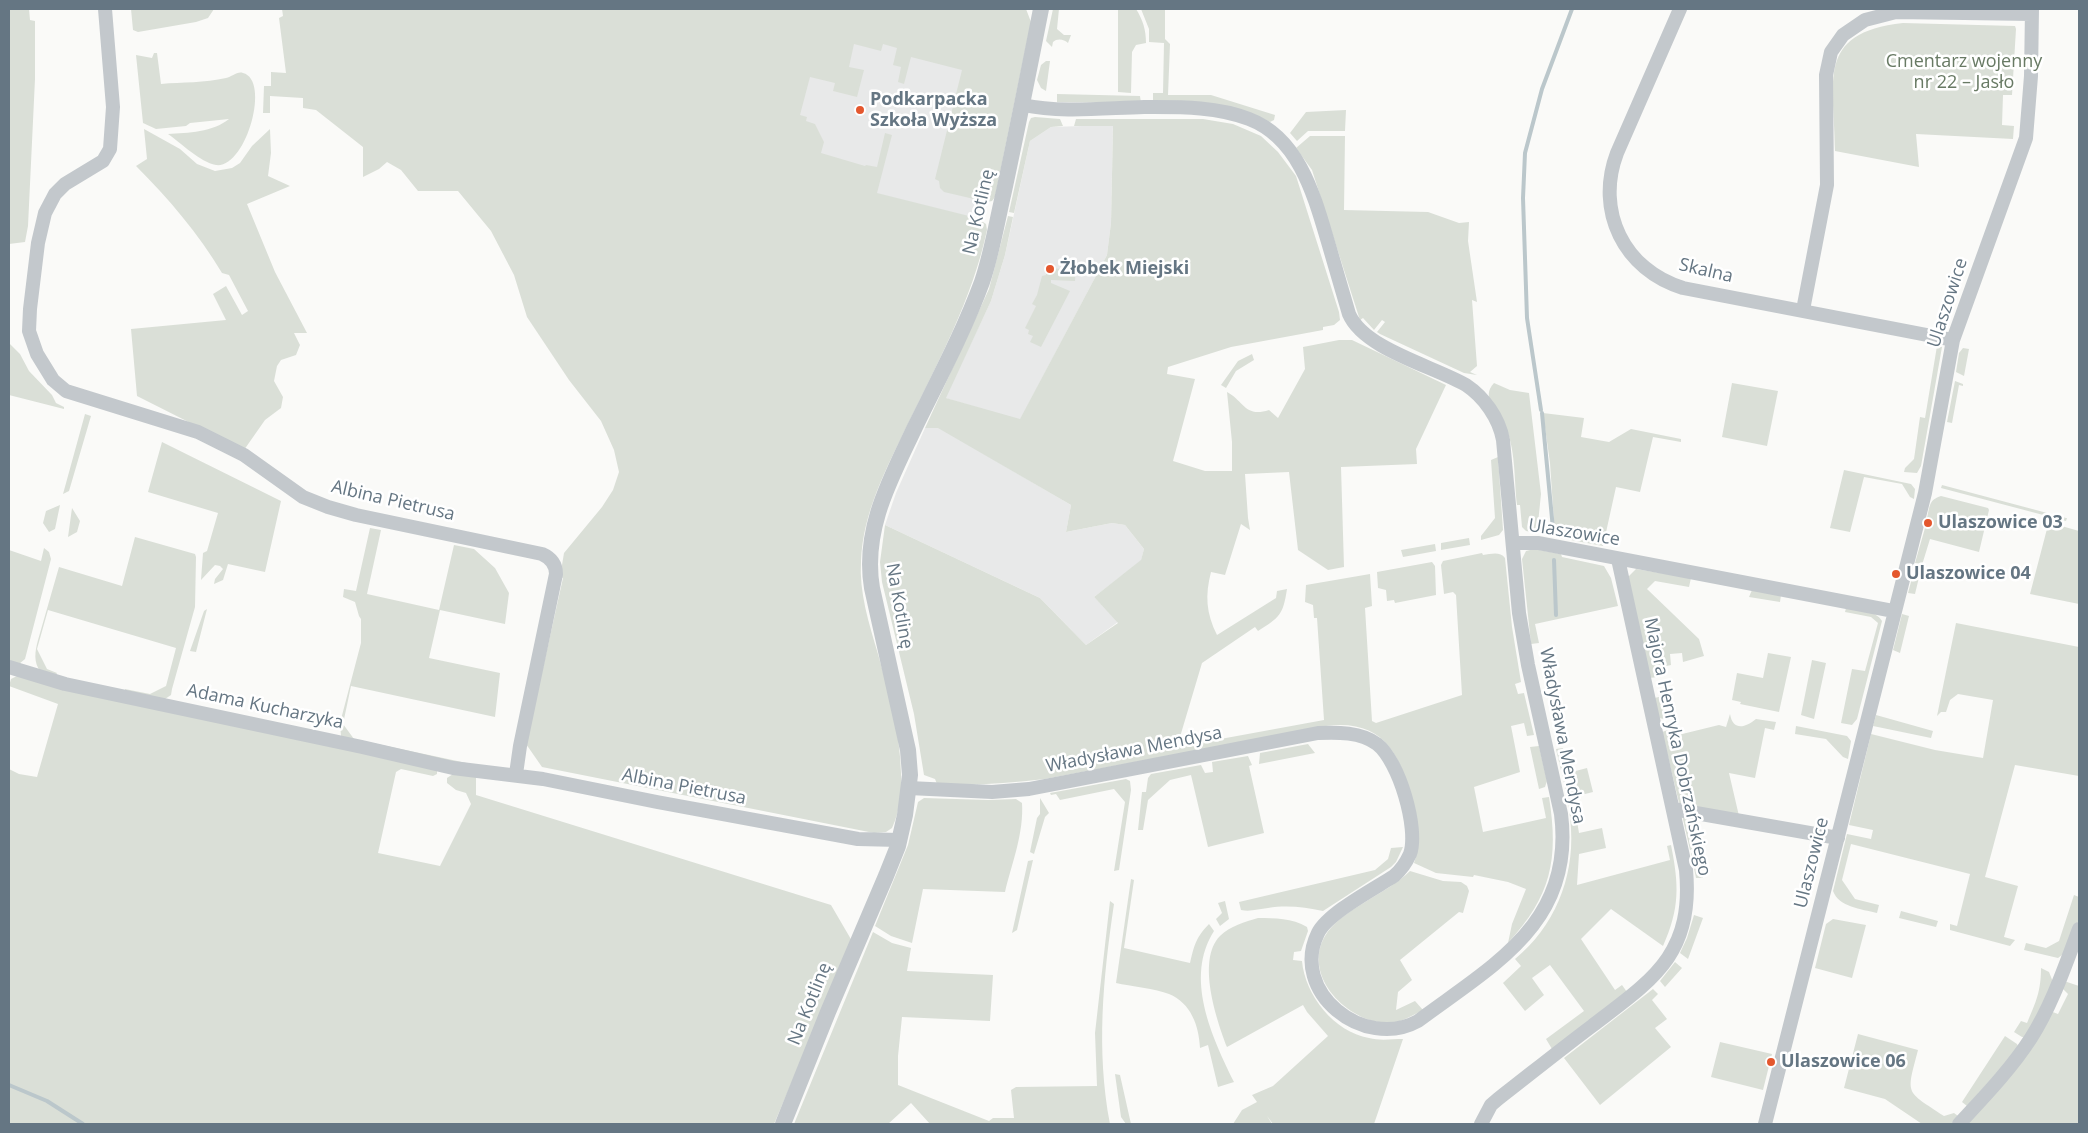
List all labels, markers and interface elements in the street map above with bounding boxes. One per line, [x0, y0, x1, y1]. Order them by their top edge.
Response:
park label: Cmentarz wojenny nr 22 – Jasło [1886, 51, 2042, 94]
place label: Podkarpacka Szkoła Wyższa [870, 89, 997, 132]
marker: Podkarpacka Szkoła Wyższa [854, 104, 866, 116]
street label: Na Kotlinę [959, 167, 999, 257]
street label: Skalna [1677, 254, 1735, 288]
street label: Ulaszowice [1923, 256, 1973, 350]
place label: Żłobek Miejski [1060, 258, 1189, 280]
marker: Żłobek Miejski [1044, 263, 1056, 275]
street label: Albina Pietrusa [329, 476, 457, 526]
place label: Ulaszowice 03 [1938, 512, 2063, 534]
street label: Ulaszowice [1527, 515, 1621, 551]
marker: Ulaszowice 03 [1922, 517, 1934, 529]
street label: Na Kotlinę [881, 561, 917, 651]
place label: Ulaszowice 04 [1906, 563, 2031, 585]
marker: Ulaszowice 04 [1890, 568, 1902, 580]
street label: Majora Henryka Dobrzańskiego [1639, 616, 1715, 878]
street label: Władysława Mendysa [1534, 646, 1590, 826]
street label: Adama Kucharzyka [185, 680, 345, 734]
street label: Władysława Mendysa [1044, 722, 1224, 778]
street label: Albina Pietrusa [620, 764, 748, 810]
street label: Ulaszowice [1790, 815, 1834, 911]
street label: Na Kotlinę [784, 960, 836, 1048]
place label: Ulaszowice 06 [1781, 1051, 1906, 1073]
marker: Ulaszowice 06 [1765, 1056, 1777, 1068]

